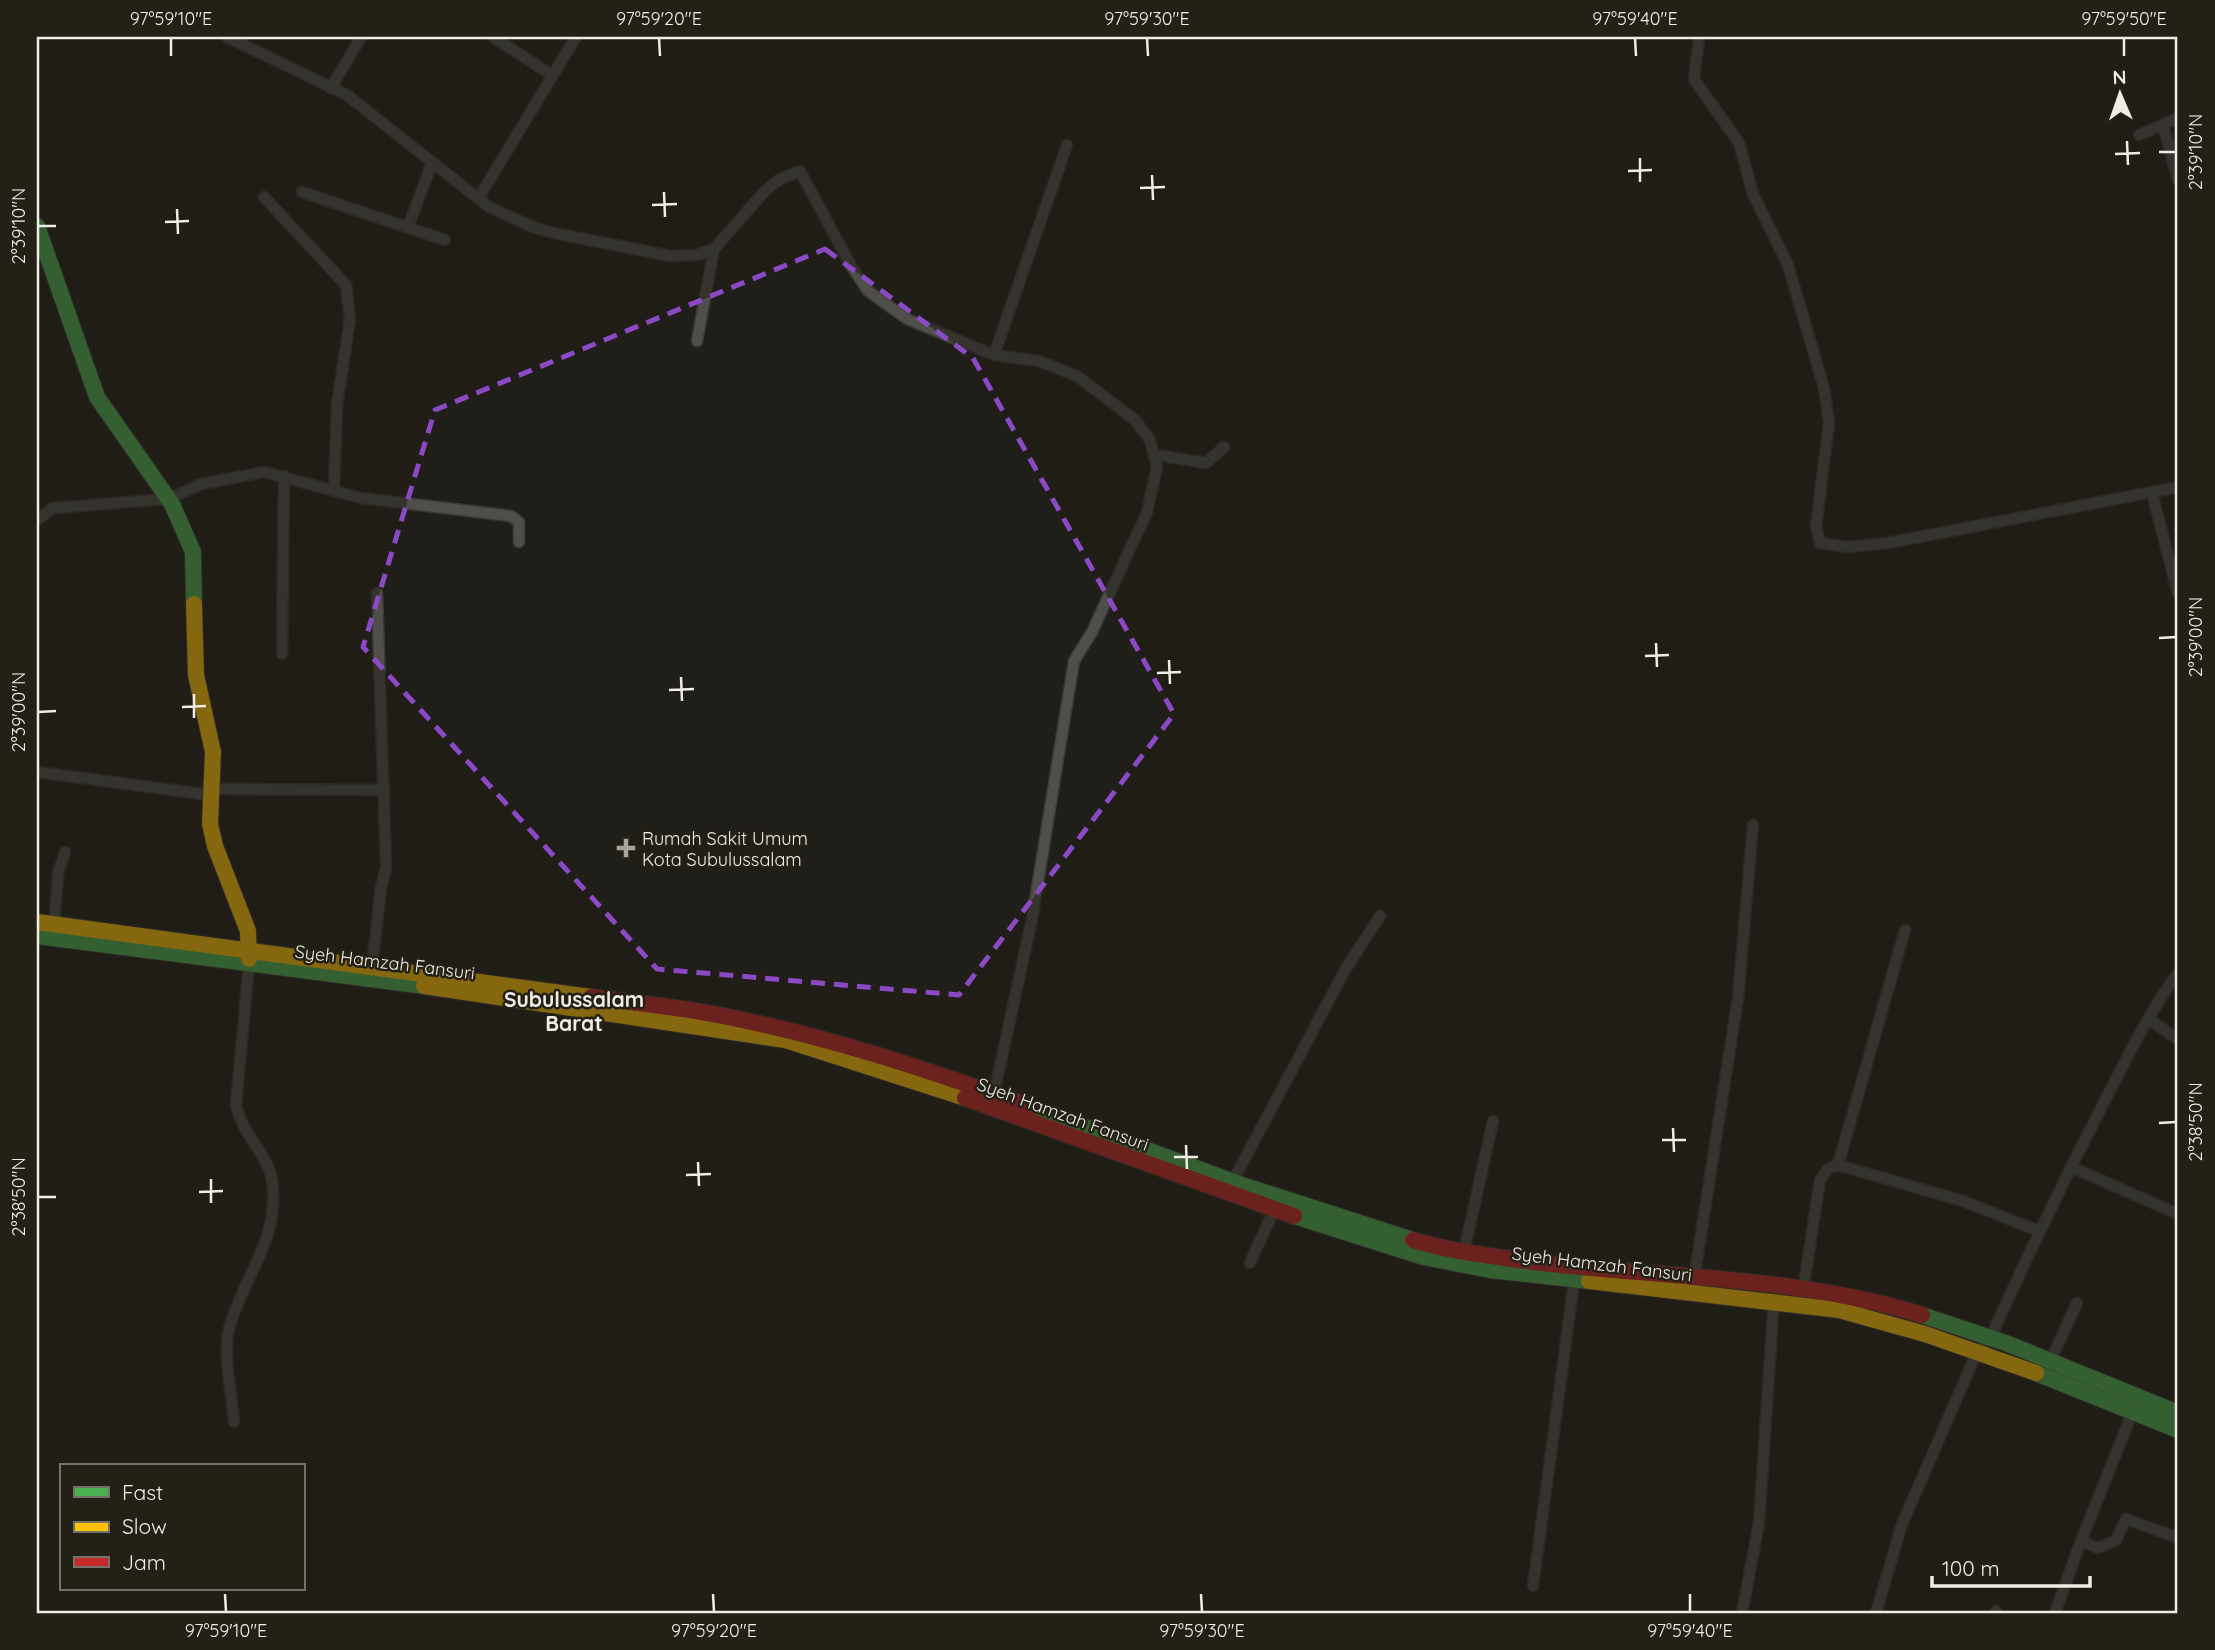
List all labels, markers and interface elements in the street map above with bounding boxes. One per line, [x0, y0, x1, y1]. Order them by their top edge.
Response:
text: 97°59'10"E [130, 7, 212, 30]
text: 97°59'20"E [616, 7, 702, 30]
text: 97°59'30"E [1104, 7, 1190, 30]
text: 97°59'40"E [1592, 7, 1678, 30]
text: 97°59'50"E [2081, 7, 2167, 30]
north arrow [2086, 60, 2156, 130]
text: N [2112, 65, 2127, 89]
text: 2°39'10"N [2184, 114, 2207, 190]
text: 2°39'10"N [7, 188, 30, 264]
text: 2°39'00"N [2184, 597, 2207, 677]
text: 2°39'00"N [7, 672, 30, 752]
place label: Rumah Sakit Umum Kota Subulussalam [642, 827, 808, 871]
marker: Rumah Sakit Umum Kota Subulussalam [616, 838, 636, 858]
street label: Syeh Hamzah Fansuri [294, 940, 476, 984]
district label: Subulussalam Barat [504, 986, 644, 1036]
street label: Syeh Hamzah Fansuri [974, 1072, 1152, 1156]
text: 2°38'50"N [2184, 1082, 2207, 1162]
text: 2°38'50"N [7, 1157, 30, 1237]
street label: Syeh Hamzah Fansuri [1511, 1242, 1693, 1286]
legend [60, 1464, 304, 1590]
text: Fast [122, 1479, 163, 1505]
text: Slow [122, 1513, 167, 1539]
scale bar [1932, 1545, 2089, 1589]
text: Jam [122, 1549, 166, 1575]
text: 100 m [1942, 1555, 2000, 1581]
text: 97°59'10"E [185, 1619, 267, 1642]
text: 97°59'20"E [671, 1619, 757, 1642]
text: 97°59'30"E [1159, 1619, 1245, 1642]
text: 97°59'40"E [1647, 1619, 1733, 1642]

